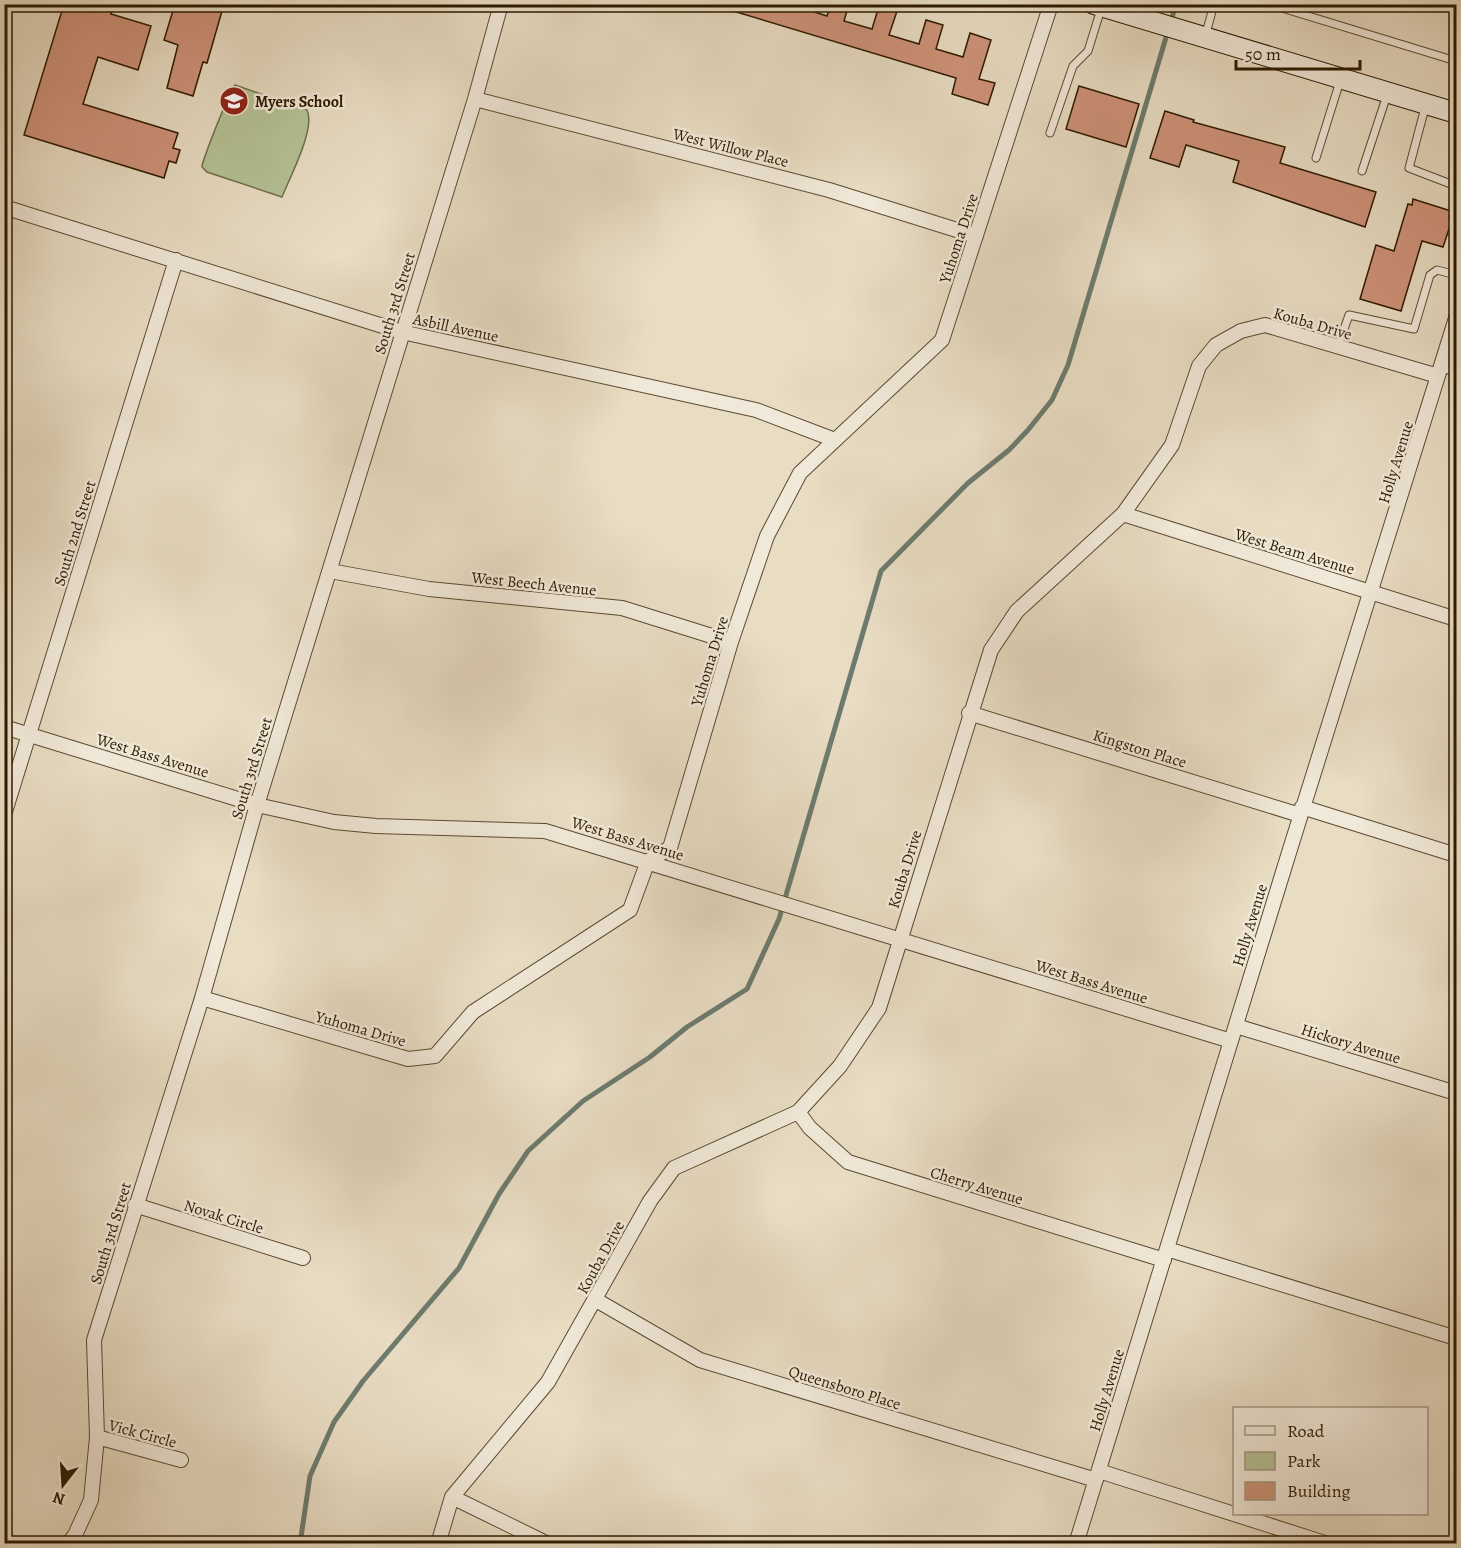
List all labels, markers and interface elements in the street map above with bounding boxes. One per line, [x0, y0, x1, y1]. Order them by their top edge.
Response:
scale bar [1236, 33, 1360, 71]
text: 50 m [1245, 42, 1281, 66]
school or university icon: Myers School [218, 85, 250, 117]
place label: Myers School [255, 91, 344, 113]
street label: West Willow Place [670, 123, 791, 173]
street label: Yuhoma Drive [934, 191, 984, 287]
street label: South 3rd Street [369, 250, 421, 357]
street label: Kouba Drive [1271, 302, 1355, 346]
street label: Asbill Avenue [410, 308, 501, 348]
street label: Holly Avenue [1373, 418, 1419, 506]
street label: South 2nd Street [48, 478, 101, 589]
street label: West Beam Avenue [1231, 523, 1357, 581]
street label: West Beech Avenue [469, 566, 598, 602]
street label: Yuhoma Drive [686, 614, 734, 710]
street label: South 3rd Street [226, 715, 278, 822]
street label: Kingston Place [1090, 724, 1189, 774]
street label: West Bass Avenue [93, 728, 212, 783]
street label: West Bass Avenue [568, 811, 687, 866]
street label: Kouba Drive [883, 827, 927, 911]
street label: Holly Avenue [1227, 881, 1273, 969]
street label: West Bass Avenue [1032, 954, 1151, 1009]
street label: Yuhoma Drive [312, 1005, 409, 1052]
street label: Hickory Avenue [1298, 1018, 1403, 1070]
street label: Cherry Avenue [927, 1161, 1026, 1211]
street label: South 3rd Street [85, 1180, 137, 1287]
street label: Novak Circle [181, 1194, 266, 1240]
street label: Kouba Drive [572, 1217, 630, 1298]
street label: Holly Avenue [1084, 1346, 1130, 1434]
street label: Queensboro Place [786, 1360, 904, 1415]
legend [1233, 1407, 1428, 1515]
street label: Vick Circle [105, 1414, 179, 1454]
text: Road [1287, 1419, 1325, 1443]
text: Park [1287, 1449, 1321, 1473]
north arrow [33, 1455, 93, 1515]
text: Building [1287, 1479, 1351, 1503]
text: N [50, 1486, 68, 1511]

